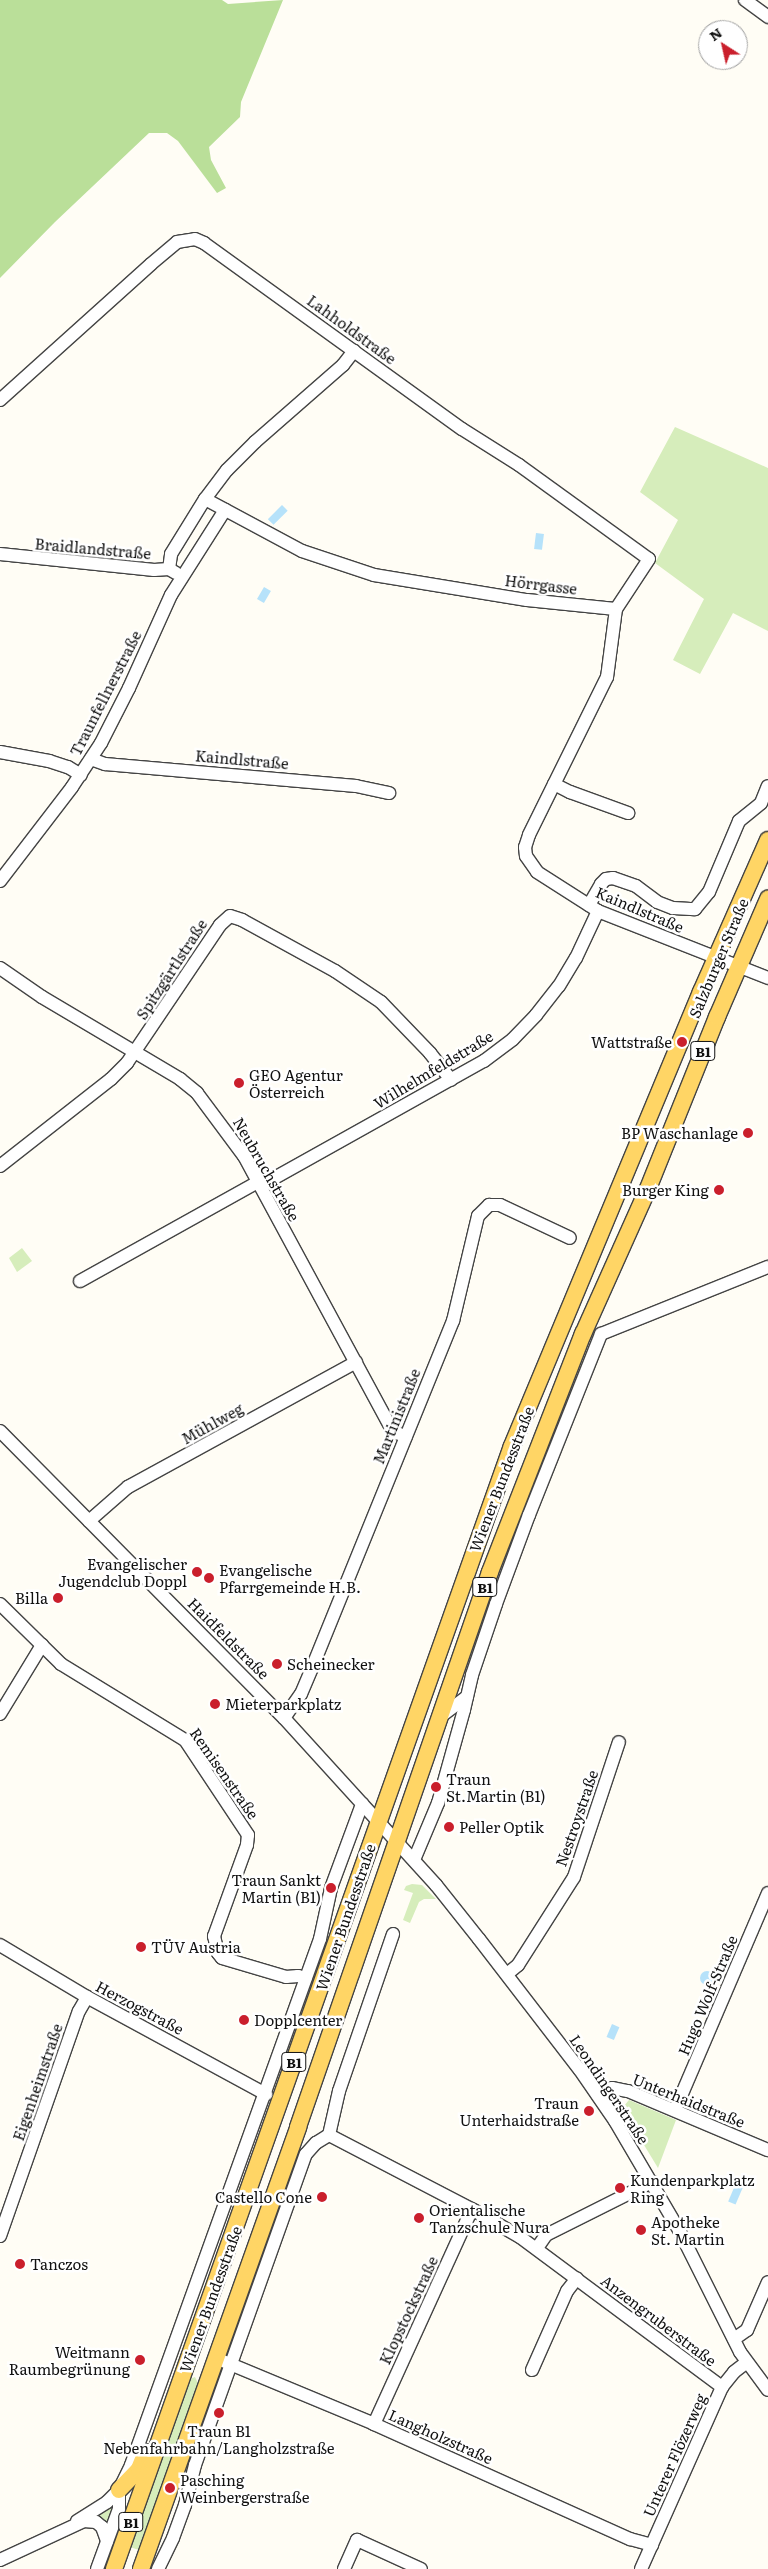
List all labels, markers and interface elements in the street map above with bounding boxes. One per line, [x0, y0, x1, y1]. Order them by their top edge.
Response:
north arrow [698, 20, 748, 70]
text: N [704, 22, 726, 45]
street label: Lahholdstraße [304, 291, 400, 367]
street label: Braidlandstraße [34, 534, 152, 562]
street label: Hörrgasse [504, 571, 578, 597]
street label: Traunfellnerstraße [66, 627, 144, 759]
street label: Kaindlstraße [195, 746, 289, 772]
street label: Kaindlstraße [593, 882, 687, 936]
street label: Salzburger Straße [685, 895, 751, 1021]
street label: Spitzgärtlstraße [132, 915, 210, 1023]
street label: Wilhelmfeldstraße [370, 1026, 496, 1112]
place label: Wattstraße [591, 1033, 672, 1051]
marker: Wattstraße [676, 1036, 688, 1048]
road number: B1 [689, 1040, 717, 1062]
place label: GEO Agentur Österreich [249, 1065, 343, 1100]
marker: GEO Agentur Österreich [233, 1077, 245, 1089]
street label: Neubruchstraße [230, 1114, 304, 1224]
place label: BP Waschanlage [621, 1124, 738, 1142]
marker: BP Waschanlage [742, 1127, 754, 1139]
place label: Burger King [622, 1181, 709, 1199]
marker: Burger King [713, 1184, 725, 1196]
street label: Martinistraße [369, 1366, 423, 1466]
street label: Mühlweg [178, 1399, 246, 1447]
street label: Wiener Bundesstraße [465, 1404, 537, 1554]
place label: Evangelischer Jugendclub Doppl [58, 1554, 187, 1589]
place label: Evangelische Pfarrgemeinde H.B. [219, 1560, 361, 1595]
marker: Evangelischer Jugendclub Doppl [191, 1566, 203, 1578]
marker: Evangelische Pfarrgemeinde H.B. [203, 1572, 215, 1584]
road number: B1 [471, 1575, 499, 1598]
place label: Billa [15, 1589, 48, 1607]
marker: Billa [52, 1592, 64, 1604]
street label: Haidfeldstraße [185, 1594, 273, 1682]
place label: Scheinecker [287, 1655, 375, 1673]
marker: Scheinecker [271, 1658, 283, 1670]
place label: Mieterparkplatz [225, 1695, 341, 1713]
marker: Mieterparkplatz [209, 1698, 221, 1710]
street label: Remisenstraße [187, 1724, 263, 1822]
street label: Nestroystraße [551, 1767, 601, 1869]
place label: Traun St.Martin (B1) [446, 1769, 546, 1804]
marker: Traun St.Martin (B1) [430, 1781, 442, 1793]
place label: Peller Optik [459, 1818, 544, 1836]
marker: Peller Optik [443, 1821, 455, 1833]
street label: Wiener Bundesstraße [311, 1841, 379, 1993]
place label: Traun Sankt Martin (B1) [231, 1870, 321, 1905]
marker: Traun Sankt Martin (B1) [325, 1882, 337, 1894]
street label: Hugo Wolf-Straße [674, 1932, 740, 2058]
place label: TÜV Austria [151, 1938, 241, 1956]
marker: TÜV Austria [135, 1941, 147, 1953]
street label: Herzogstraße [93, 1976, 187, 2038]
place label: Dopplcenter [254, 2011, 342, 2029]
marker: Dopplcenter [238, 2014, 250, 2026]
street label: Eigenheimstraße [9, 2021, 65, 2143]
street label: Leondingerstraße [567, 2031, 653, 2147]
road number: B1 [280, 2050, 308, 2074]
street label: Unterhaidstraße [630, 2069, 748, 2131]
place label: Traun Unterhaidstraße [460, 2093, 579, 2128]
marker: Traun Unterhaidstraße [583, 2105, 595, 2117]
place label: Kundenparkplatz Ring [630, 2170, 754, 2205]
marker: Kundenparkplatz Ring [614, 2182, 626, 2194]
place label: Castello Cone [215, 2188, 312, 2206]
marker: Castello Cone [316, 2191, 328, 2203]
place label: Orientalische Tanzschule Nura [429, 2200, 550, 2235]
marker: Orientalische Tanzschule Nura [413, 2212, 425, 2224]
place label: Apotheke St. Martin [651, 2212, 725, 2247]
street label: Wiener Bundesstraße [175, 2223, 245, 2375]
marker: Apotheke St. Martin [635, 2224, 647, 2236]
street label: Klopstockstraße [375, 2253, 441, 2367]
place label: Tanczos [30, 2255, 88, 2273]
marker: Tanczos [14, 2258, 26, 2270]
street label: Anzengruberstraße [598, 2271, 720, 2369]
place label: Weitmann Raumbegrünung [9, 2342, 130, 2377]
marker: Weitmann Raumbegrünung [134, 2354, 146, 2366]
street label: Unterer Flözerweg [639, 2391, 709, 2519]
street label: Langholzstraße [386, 2405, 496, 2467]
marker: Traun B1 Nebenfahrbahn/Langholzstraße [213, 2407, 225, 2419]
place label: Traun B1 Nebenfahrbahn/Langholzstraße [103, 2421, 335, 2456]
place label: Pasching Weinbergerstraße [180, 2470, 309, 2505]
marker: Pasching Weinbergerstraße [164, 2482, 176, 2494]
road number: B1 [117, 2510, 145, 2534]

